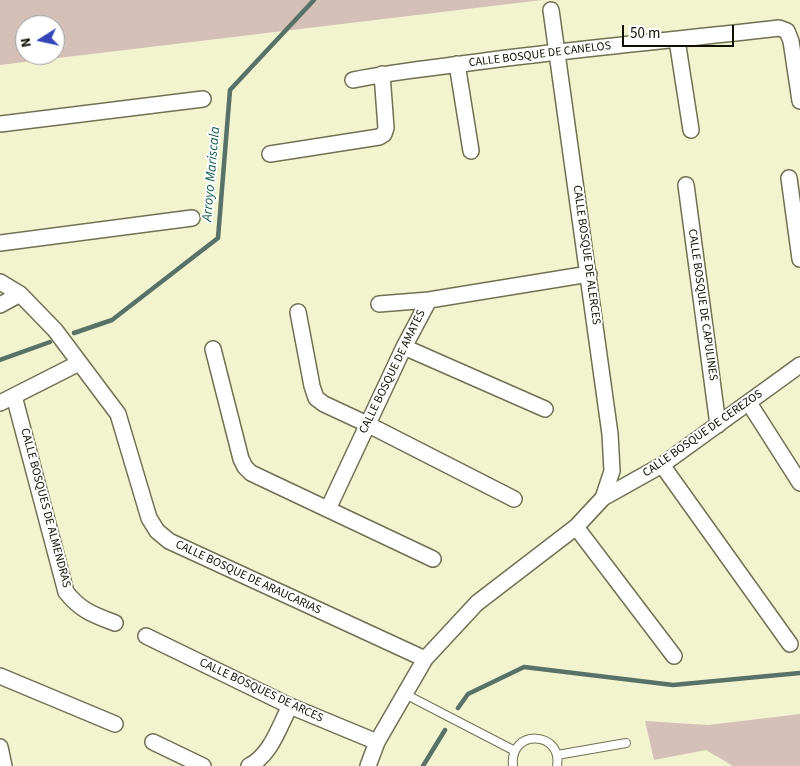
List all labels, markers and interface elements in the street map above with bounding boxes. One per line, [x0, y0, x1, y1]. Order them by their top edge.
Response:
north arrow [15, 15, 65, 65]
scale bar [625, 15, 738, 47]
text: 50 m [630, 23, 660, 44]
text: N [16, 36, 37, 49]
street label: CALLE BOSQUE DE CANELOS [468, 39, 612, 71]
water label: Arroyo Mariscala [199, 126, 225, 222]
street label: CALLE BOSQUE DE ALERCES [569, 184, 603, 326]
street label: CALLE BOSQUE DE CAPULINES [684, 228, 720, 382]
street label: CALLE BOSQUE DE AMATES [357, 308, 429, 436]
street label: CALLE BOSQUE DE CEREZOS [640, 387, 766, 481]
street label: CALLE BOSQUES DE ALMENDRAS [17, 427, 73, 589]
street label: CALLE BOSQUE DE ARAUCARIAS [173, 538, 323, 618]
street label: CALLE BOSQUES DE ARCES [197, 656, 325, 726]

